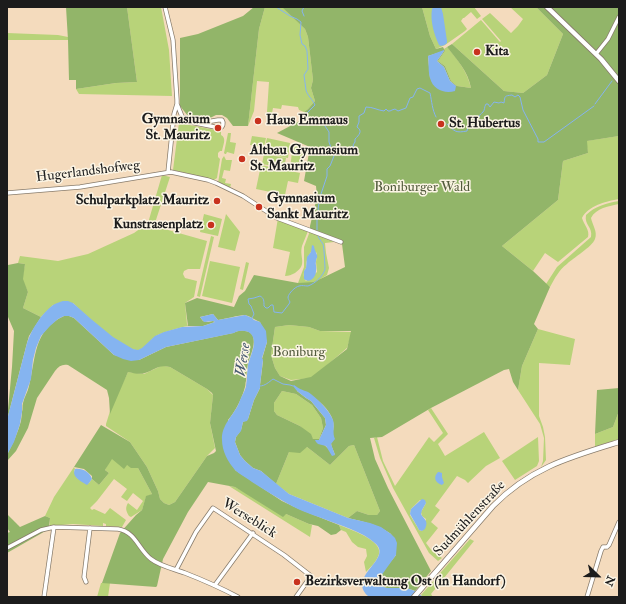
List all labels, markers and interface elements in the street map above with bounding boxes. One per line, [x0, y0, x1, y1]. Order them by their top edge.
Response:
place label: Kita [485, 44, 509, 60]
marker: Kita [472, 47, 482, 57]
place label: Gymnasium St. Mauritz [142, 112, 210, 144]
place label: Haus Emmaus [266, 113, 348, 129]
marker: Haus Emmaus [253, 116, 263, 126]
place label: St. Hubertus [449, 116, 520, 132]
marker: St. Hubertus [436, 119, 446, 129]
marker: Gymnasium St. Mauritz [213, 123, 223, 133]
place label: Altbau Gymnasium St. Mauritz [250, 143, 358, 176]
marker: Altbau Gymnasium St. Mauritz [237, 154, 247, 164]
street label: Hugerlandshofweg [35, 157, 141, 187]
park label: Boniburger Wald [374, 180, 470, 196]
place label: Gymnasium Sankt Mauritz [267, 191, 348, 224]
place label: Schulparkplatz Mauritz [76, 193, 209, 209]
marker: Schulparkplatz Mauritz [212, 196, 222, 206]
marker: Gymnasium Sankt Mauritz [254, 202, 264, 212]
place label: Kunstrasenplatz [113, 217, 203, 233]
marker: Kunstrasenplatz [206, 220, 216, 230]
water label: Werse [233, 342, 255, 378]
park label: Boniburg [273, 345, 325, 361]
street label: Sudmühlenstraße [431, 478, 509, 560]
street label: Werseblick [219, 496, 279, 542]
north arrow [578, 556, 618, 596]
place label: Bezirksverwaltung Ost (in Handorf) [305, 574, 506, 590]
text: N [602, 574, 617, 588]
marker: Bezirksverwaltung Ost (in Handorf) [292, 577, 302, 587]

